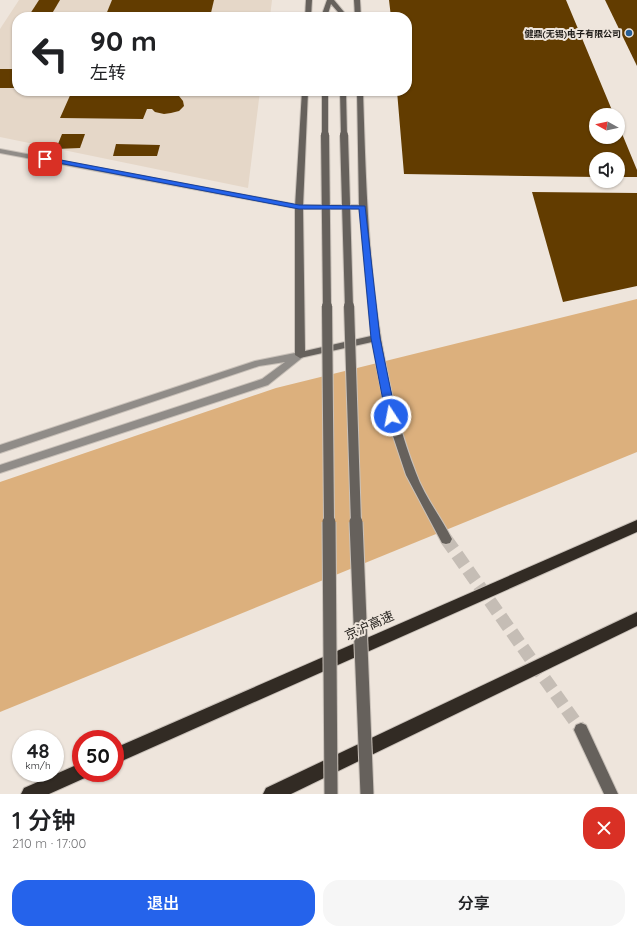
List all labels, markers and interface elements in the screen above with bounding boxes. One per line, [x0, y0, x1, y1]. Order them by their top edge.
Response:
text: 90 m [90, 23, 157, 58]
icon: left [24, 28, 76, 80]
place label: 健鼎(无锡)电子有限公司 [525, 28, 621, 39]
marker: 健鼎(无锡)电子有限公司 [624, 28, 634, 38]
text: 左转 [90, 61, 126, 84]
north arrow [589, 108, 625, 144]
map controls [589, 108, 625, 188]
pin [28, 142, 62, 176]
icon: arrive [34, 148, 56, 170]
button: sound [589, 152, 625, 188]
position arrow [370, 395, 412, 437]
street label: 京沪高速 [342, 607, 396, 643]
speed limit sign: 50 [72, 730, 124, 782]
text: 48 [27, 738, 49, 763]
text: km/h [25, 759, 51, 772]
text: 1 分钟 [12, 805, 76, 835]
button: close [583, 807, 625, 849]
text: 210 m · 17:00 [12, 835, 86, 851]
button: 退出 [12, 880, 315, 926]
button: 分享 [323, 880, 625, 926]

